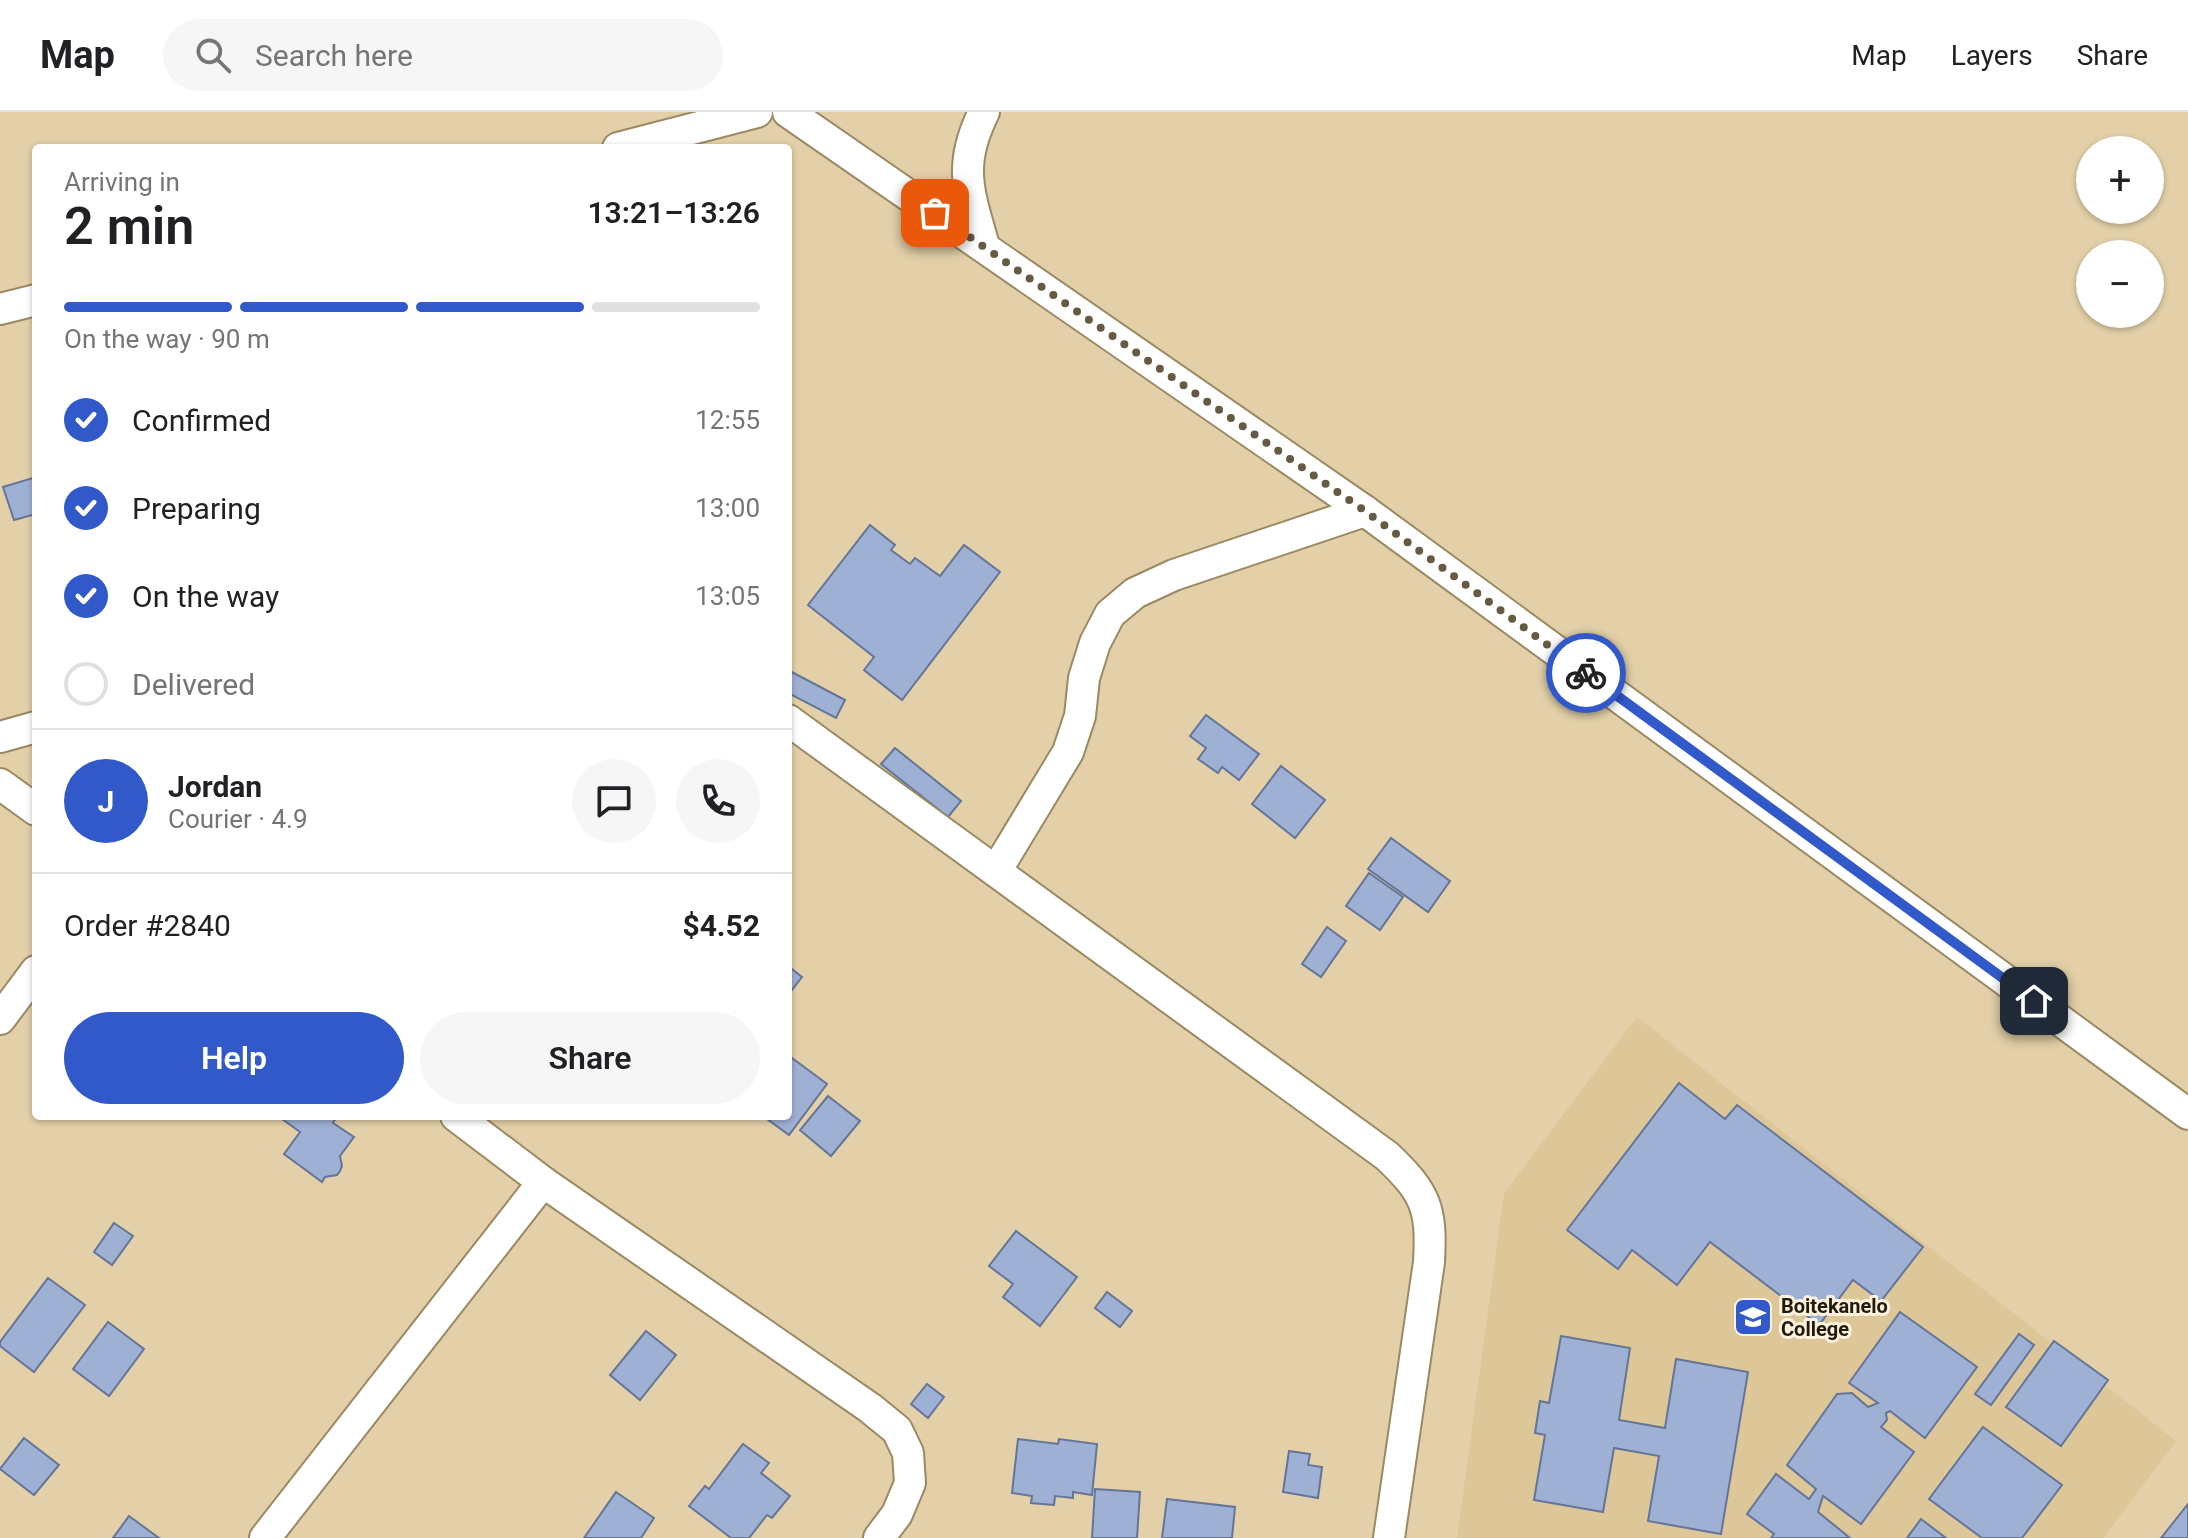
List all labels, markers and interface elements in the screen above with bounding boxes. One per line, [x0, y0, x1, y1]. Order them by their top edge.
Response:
search box [163, 19, 723, 91]
text: Map [40, 33, 115, 77]
icon: search [191, 33, 235, 77]
text: Search here [255, 38, 413, 73]
text: Map [1851, 39, 1907, 72]
text: Layers [1951, 39, 2033, 72]
text: Share [2077, 39, 2148, 72]
map controls [2076, 136, 2164, 328]
button: + [2076, 136, 2164, 224]
text: Arriving in [64, 167, 180, 197]
pin [901, 179, 969, 247]
icon: bag [913, 191, 957, 235]
text: 13:21–13:26 [587, 195, 760, 230]
text: 2 min [64, 196, 194, 257]
button: − [2076, 240, 2164, 328]
text: On the way · 90 m [64, 324, 270, 354]
icon: check [64, 398, 108, 442]
text: Confirmed [132, 403, 271, 438]
text: 12:55 [695, 405, 760, 435]
icon: check [64, 486, 108, 530]
text: Preparing [132, 491, 261, 526]
text: 13:00 [695, 493, 760, 523]
icon: check [64, 574, 108, 618]
text: On the way [132, 579, 279, 614]
text: 13:05 [695, 581, 760, 611]
courier [1546, 633, 1626, 713]
icon: bike [1564, 651, 1608, 695]
text: Delivered [132, 667, 255, 702]
button: chat [572, 759, 656, 843]
button: phone [676, 759, 760, 843]
text: Jordan [168, 769, 262, 804]
text: J [98, 784, 114, 819]
text: Courier · 4.9 [168, 804, 308, 834]
text: Order #2840 [64, 908, 231, 943]
text: $4.52 [682, 908, 760, 943]
pin [2000, 967, 2068, 1035]
icon: home [2012, 979, 2056, 1023]
button: Help [64, 1012, 404, 1104]
button: Share [420, 1012, 760, 1104]
place label: Boitekanelo College [1781, 1294, 1888, 1341]
school or university icon: Boitekanelo College [1732, 1296, 1774, 1338]

